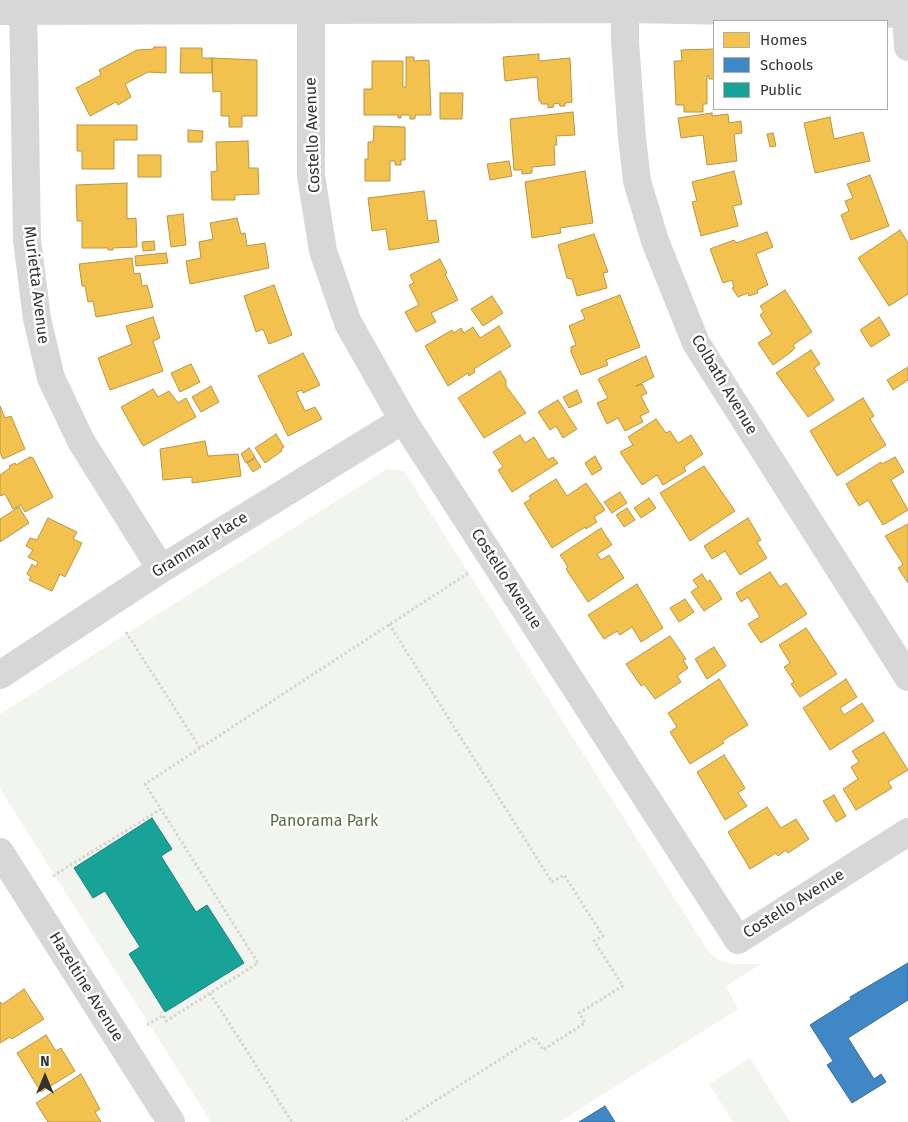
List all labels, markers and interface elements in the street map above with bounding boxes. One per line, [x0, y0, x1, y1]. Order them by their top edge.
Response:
legend [713, 20, 888, 110]
text: Homes [760, 31, 807, 49]
text: Schools [760, 56, 813, 74]
street label: Costello Avenue [301, 77, 325, 193]
text: Public [760, 81, 802, 99]
street label: Murietta Avenue [19, 225, 53, 345]
street label: Colbath Avenue [687, 332, 761, 438]
street label: Grammar Place [149, 508, 251, 582]
street label: Costello Avenue [466, 525, 546, 633]
park label: Panorama Park [270, 812, 378, 832]
street label: Costello Avenue [740, 865, 848, 943]
street label: Hazeltine Avenue [45, 929, 127, 1045]
north arrow [20, 1052, 70, 1102]
text: N [40, 1053, 50, 1070]

